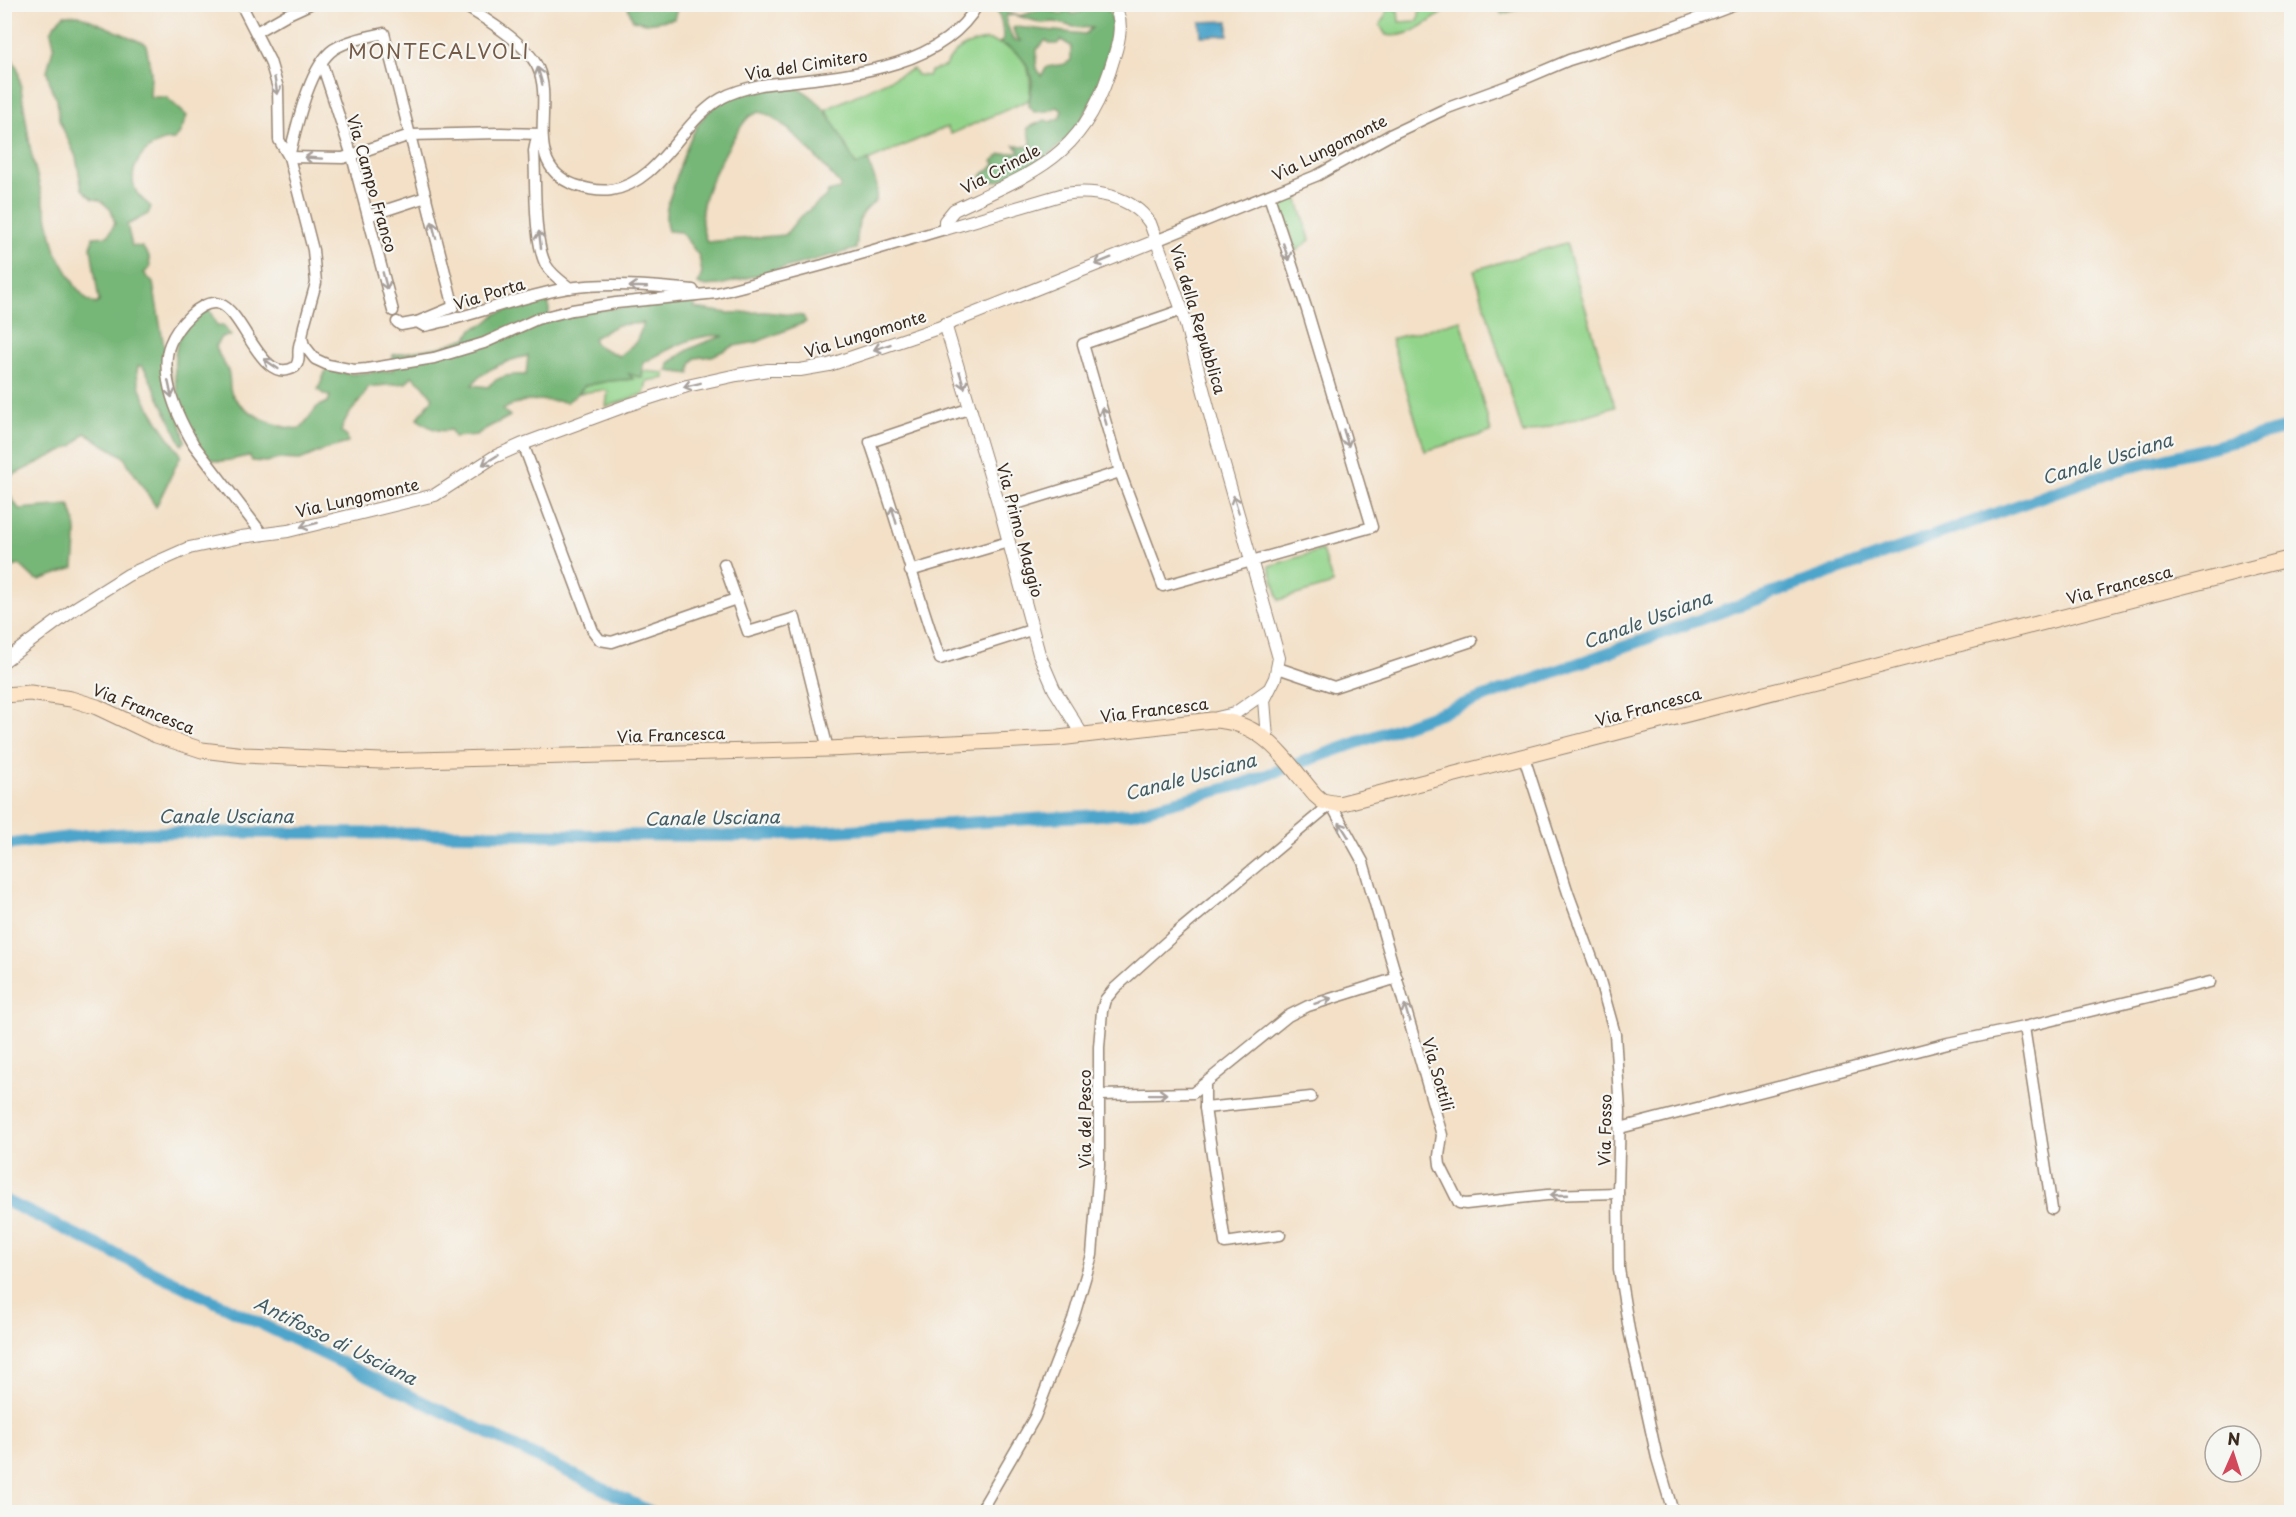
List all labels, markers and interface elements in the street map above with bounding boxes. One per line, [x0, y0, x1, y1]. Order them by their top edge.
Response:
district label: MONTECALVOLI [348, 36, 530, 66]
street label: Via del Cimitero [743, 42, 869, 86]
one-way arrow [534, 67, 545, 86]
one-way arrow [271, 76, 282, 96]
street label: Via Lungomonte [1267, 108, 1391, 186]
street label: Via Campo Franco [342, 111, 404, 255]
street label: Via Crinale [956, 137, 1044, 199]
one-way arrow [304, 153, 324, 164]
one-way arrow [428, 221, 440, 240]
one-way arrow [534, 231, 545, 251]
street label: Via della Repubblica [1165, 241, 1233, 397]
one-way arrow [1281, 242, 1292, 261]
one-way arrow [1095, 257, 1113, 268]
one-way arrow [380, 271, 391, 290]
street label: Via Porta [450, 271, 528, 315]
one-way arrow [628, 281, 648, 293]
street label: Via Lungomonte [801, 303, 929, 363]
one-way arrow [873, 342, 892, 353]
one-way arrow [264, 358, 280, 370]
one-way arrow [957, 370, 968, 389]
one-way arrow [165, 378, 176, 398]
one-way arrow [683, 379, 702, 391]
one-way arrow [1098, 407, 1109, 426]
water label: Canale Usciana [2038, 425, 2176, 491]
one-way arrow [1341, 428, 1352, 447]
one-way arrow [482, 455, 499, 467]
street label: Via Primo Maggio [992, 460, 1050, 600]
street label: Via Lungomonte [293, 471, 421, 523]
one-way arrow [1230, 495, 1241, 514]
one-way arrow [888, 506, 899, 525]
one-way arrow [300, 520, 319, 532]
street label: Via Francesca [2063, 558, 2175, 610]
water label: Canale Usciana [1579, 583, 1716, 655]
street label: Via Francesca [89, 677, 199, 739]
street label: Via Francesca [1592, 680, 1704, 732]
street label: Via Francesca [1099, 690, 1209, 728]
street label: Via Francesca [616, 720, 726, 748]
water label: Canale Usciana [1121, 745, 1259, 807]
water label: Canale Usciana [158, 802, 294, 829]
water label: Canale Usciana [644, 802, 781, 832]
one-way arrow [1338, 821, 1351, 838]
one-way arrow [1313, 995, 1332, 1006]
one-way arrow [1400, 1004, 1412, 1023]
street label: Via Sottili [1417, 1034, 1461, 1114]
street label: Via del Pesco [1072, 1069, 1096, 1169]
one-way arrow [1148, 1088, 1168, 1099]
street label: Via Fosso [1591, 1094, 1617, 1166]
one-way arrow [1550, 1189, 1570, 1201]
water label: Antifosso di Usciana [250, 1289, 423, 1392]
north arrow [2203, 1424, 2263, 1484]
text: N [2227, 1426, 2241, 1450]

